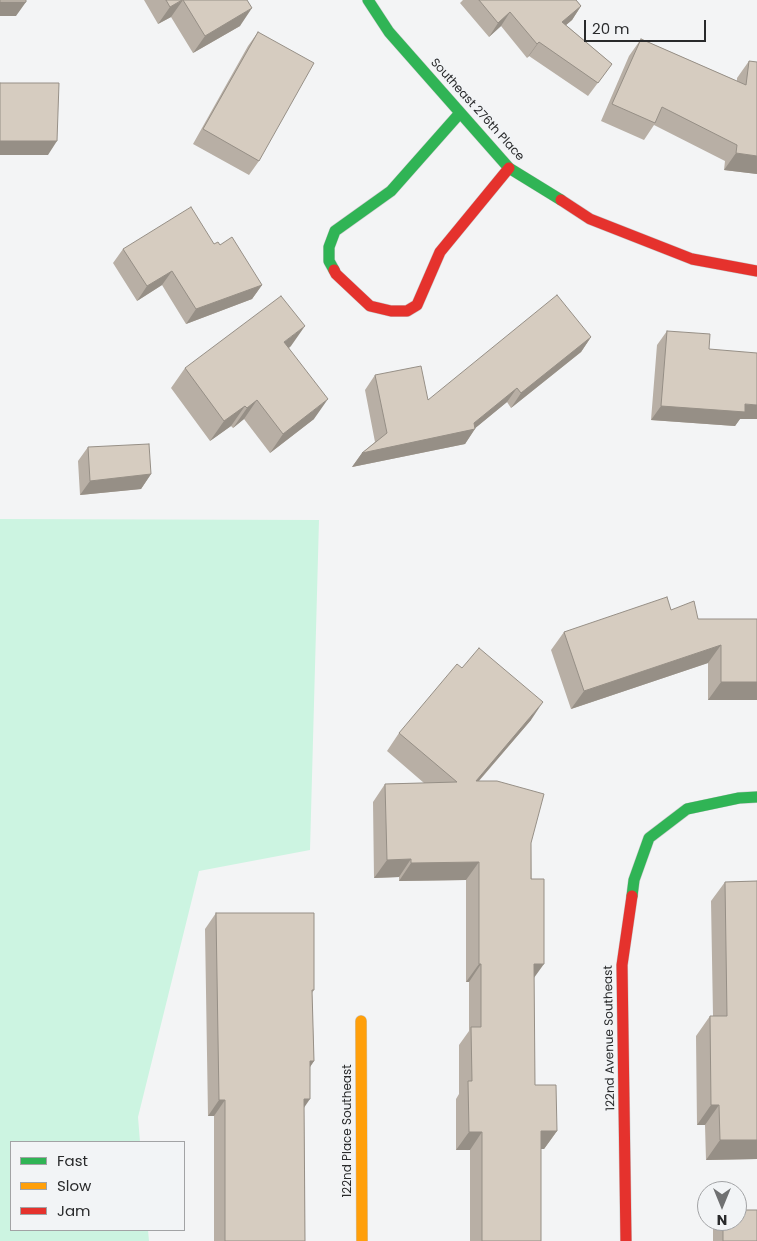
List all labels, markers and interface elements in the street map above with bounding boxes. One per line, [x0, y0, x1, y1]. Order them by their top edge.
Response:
scale bar [587, 10, 710, 42]
text: 20 m [592, 18, 630, 39]
street label: Southeast 276th Place [427, 56, 527, 164]
street label: 122nd Avenue Southeast [602, 965, 618, 1111]
street label: 122nd Place Southeast [341, 1064, 355, 1198]
legend [10, 1141, 185, 1231]
text: Fast [57, 1150, 88, 1171]
text: Slow [57, 1175, 91, 1196]
north arrow [697, 1181, 747, 1231]
text: Jam [57, 1200, 91, 1221]
text: N [717, 1210, 727, 1230]

